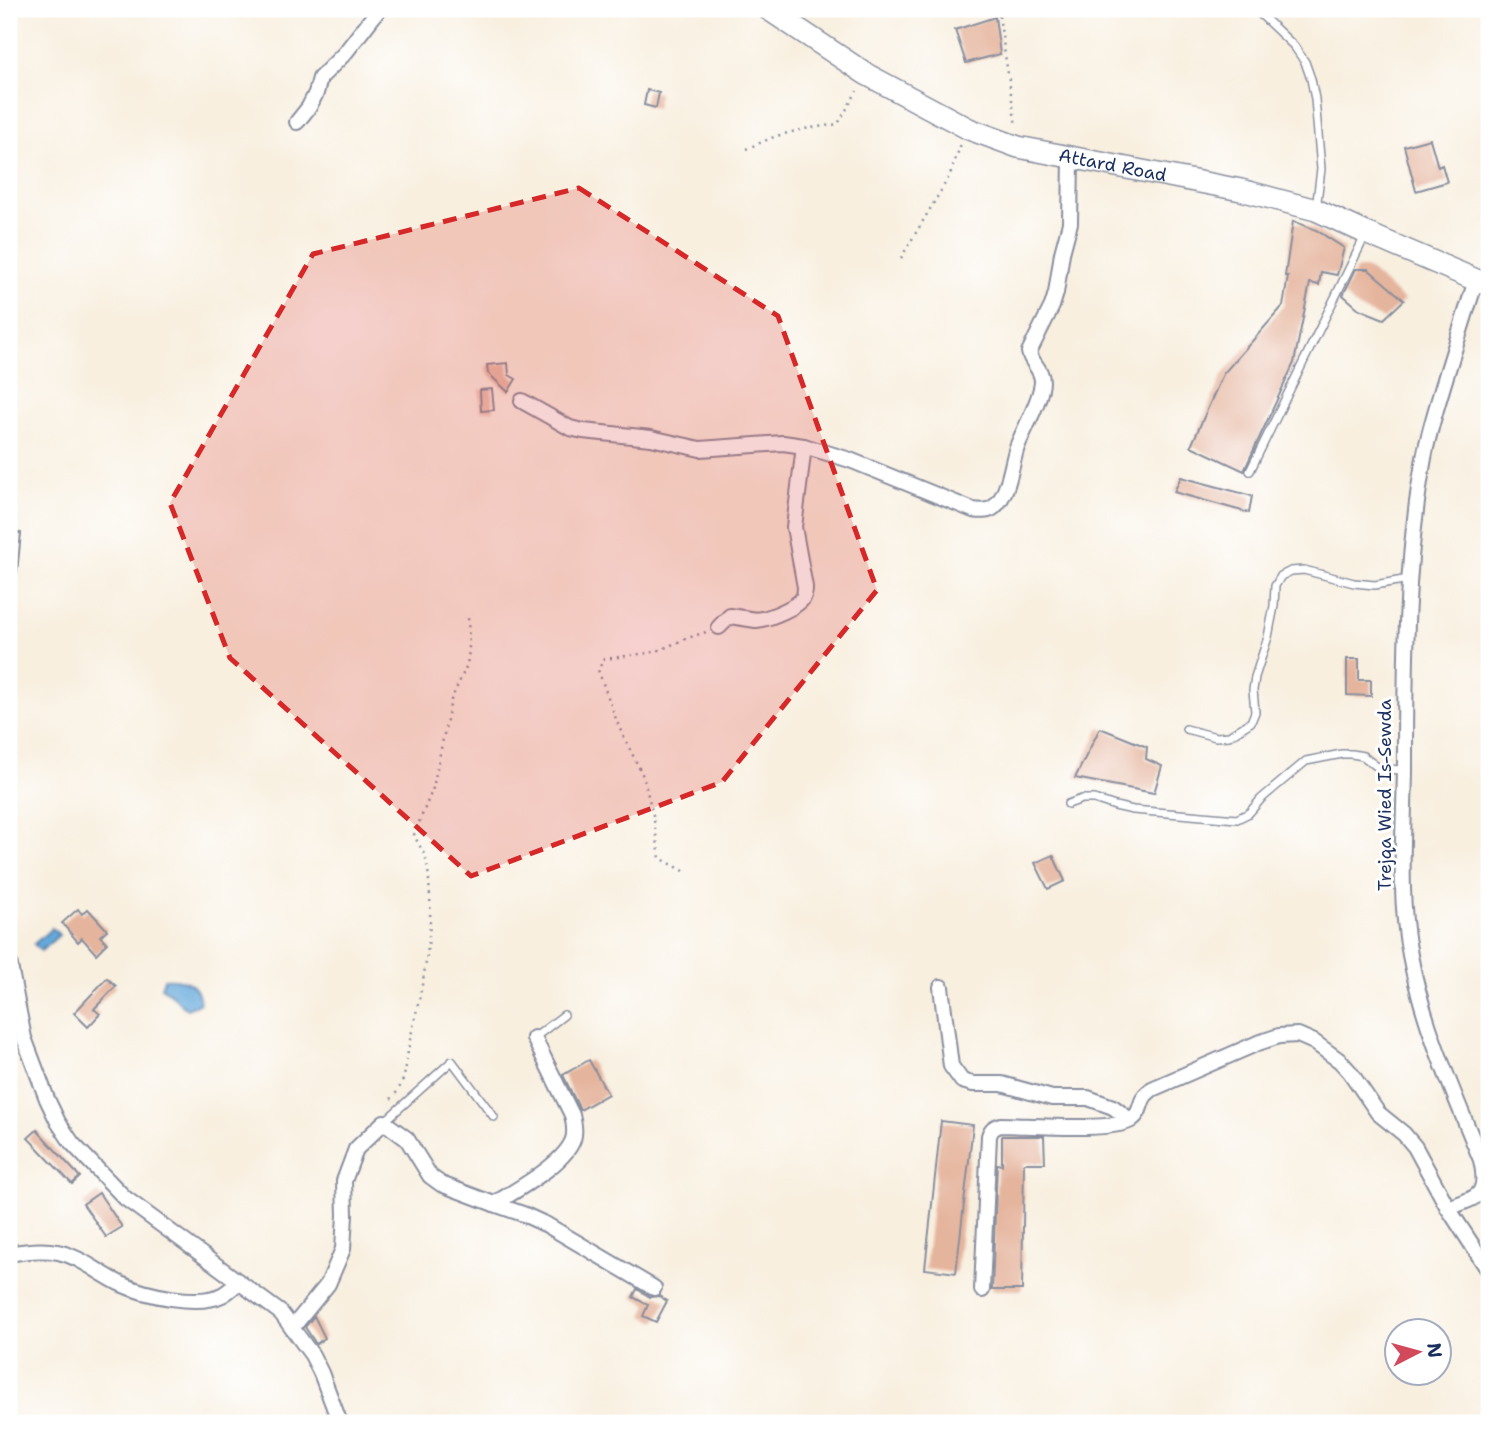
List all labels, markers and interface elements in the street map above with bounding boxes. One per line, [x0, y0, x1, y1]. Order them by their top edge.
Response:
street label: Attard Road [1057, 143, 1169, 187]
street label: Trejqa Wied Is-Sewda [1373, 699, 1397, 891]
north arrow [1382, 1316, 1452, 1386]
text: N [1421, 1341, 1448, 1359]

